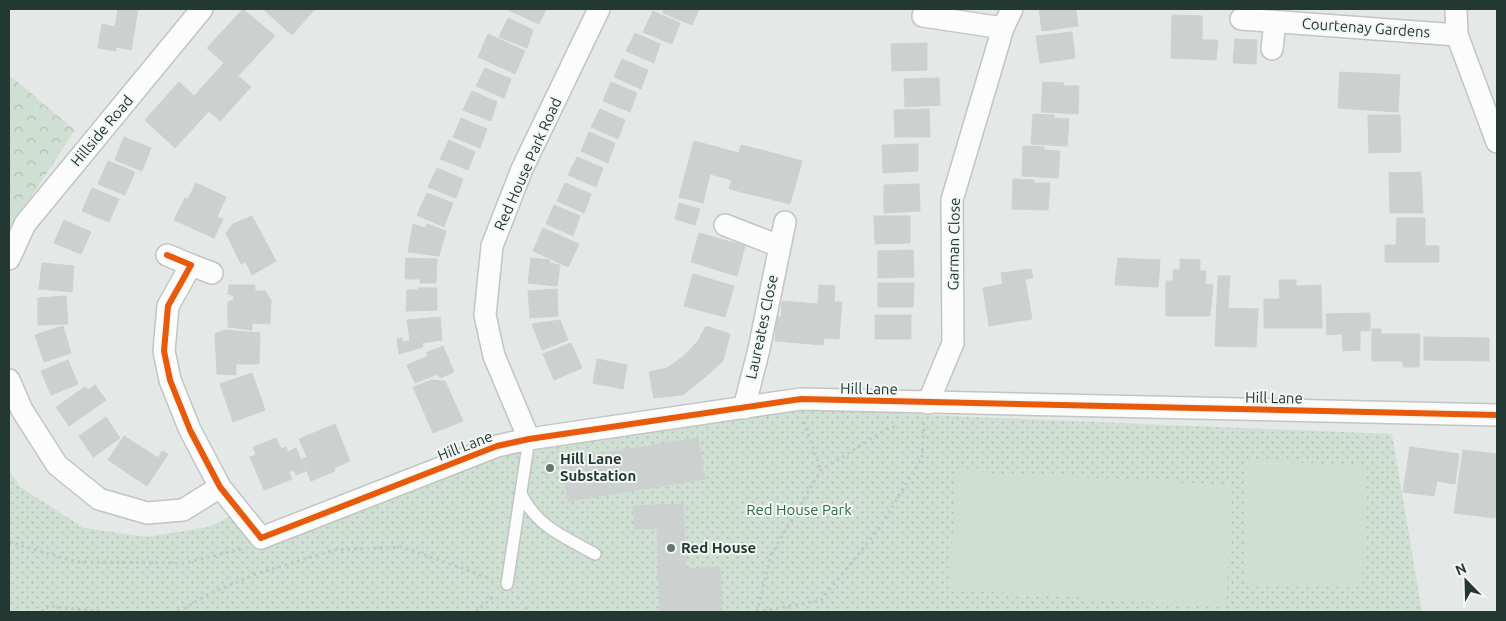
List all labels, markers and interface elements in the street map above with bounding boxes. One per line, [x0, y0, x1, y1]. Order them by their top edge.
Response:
street label: Courtenay Gardens [1301, 15, 1431, 40]
street label: Hillside Road [67, 92, 136, 170]
street label: Red House Park Road [491, 95, 565, 233]
street label: Garman Close [944, 198, 963, 290]
street label: Laureates Close [742, 273, 781, 381]
street label: Hill Lane [840, 379, 898, 398]
street label: Hill Lane [1245, 388, 1303, 407]
street label: Hill Lane [435, 427, 495, 464]
place label: Hill Lane Substation [560, 450, 636, 484]
marker: Hill Lane Substation [544, 462, 556, 474]
park label: Red House Park [746, 501, 852, 518]
place label: Red House [681, 539, 756, 556]
marker: Red House [665, 542, 677, 554]
north arrow [1441, 556, 1491, 606]
text: N [1453, 560, 1469, 578]

